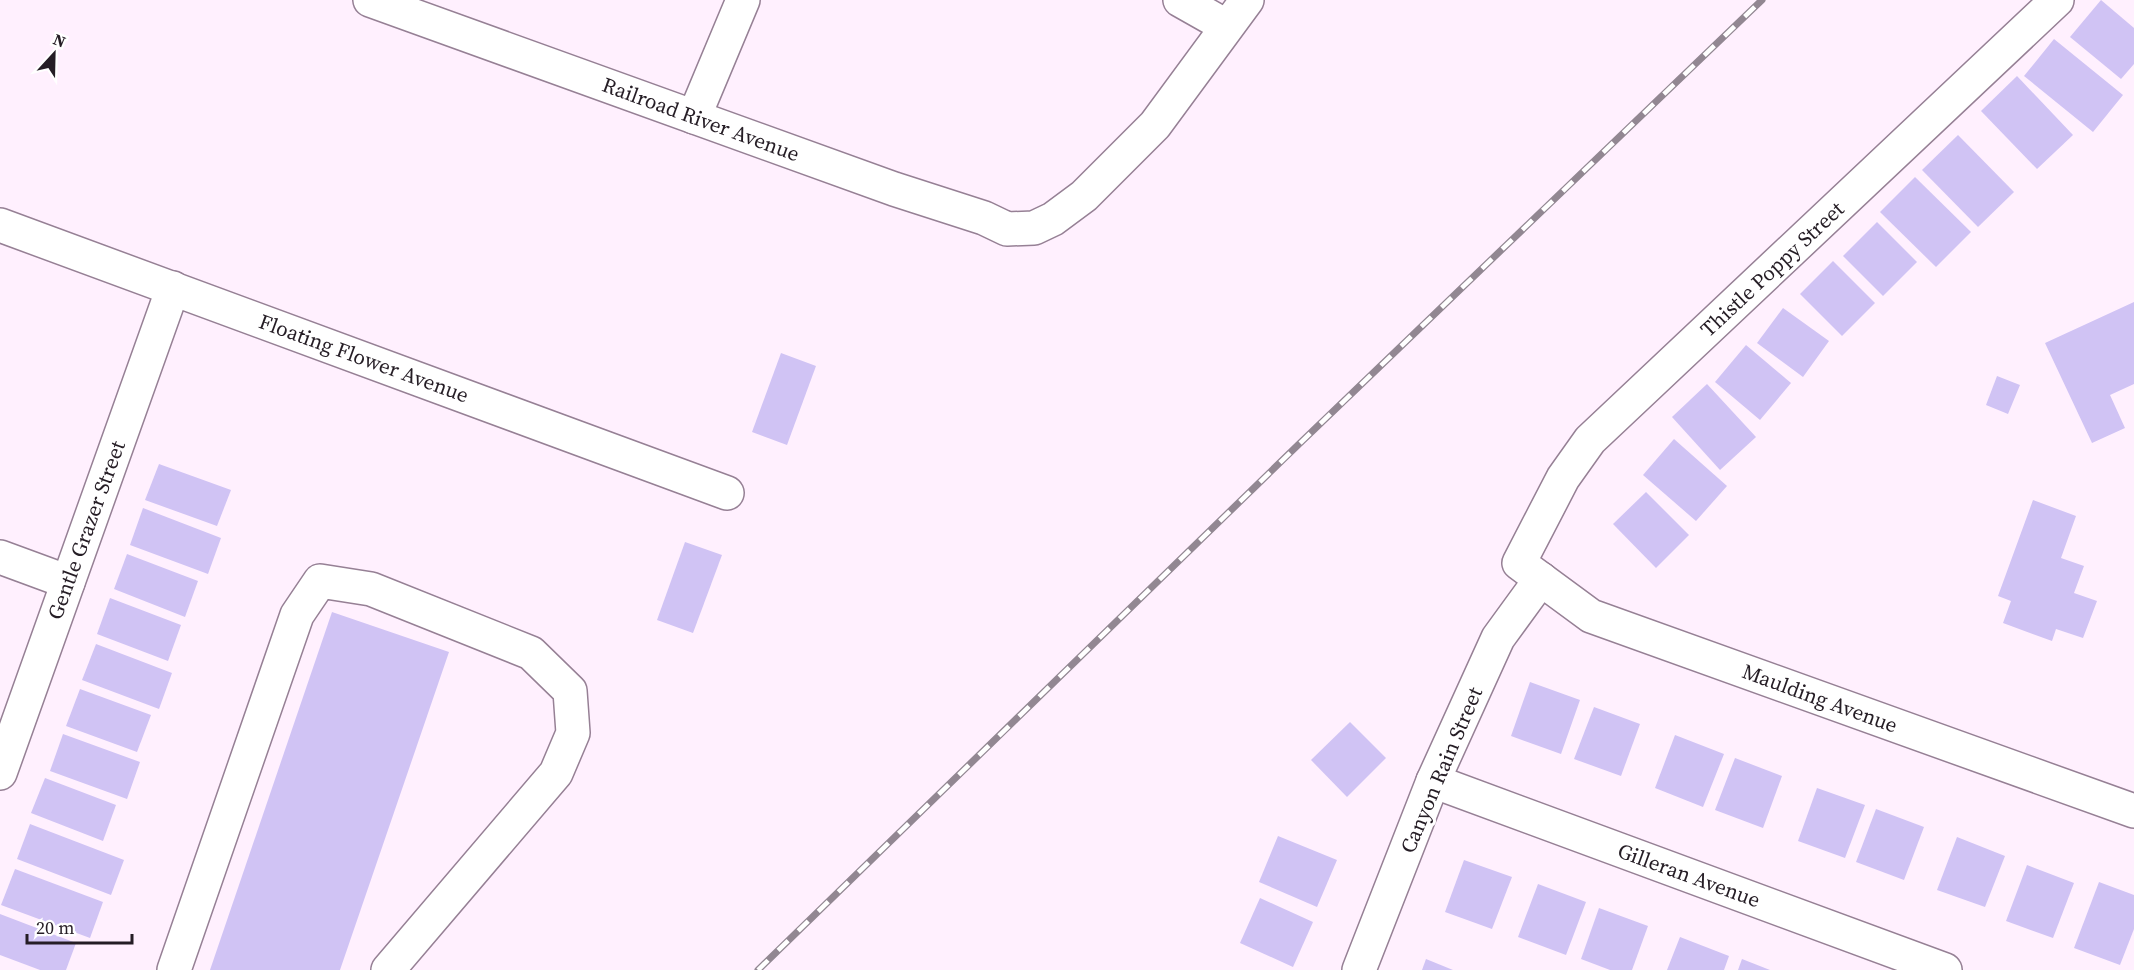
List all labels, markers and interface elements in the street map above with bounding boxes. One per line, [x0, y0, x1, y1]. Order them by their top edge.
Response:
north arrow [24, 24, 84, 84]
text: N [50, 28, 69, 53]
street label: Railroad River Avenue [598, 70, 804, 168]
street label: Thistle Poppy Street [1694, 195, 1850, 343]
street label: Floating Flower Avenue [255, 307, 473, 409]
street label: Gentle Grazer Street [40, 436, 132, 623]
street label: Maulding Avenue [1738, 656, 1902, 740]
street label: Canyon Rain Street [1393, 682, 1489, 858]
street label: Gilleran Avenue [1614, 836, 1764, 914]
scale bar [27, 907, 132, 945]
text: 20 m [36, 915, 74, 940]

